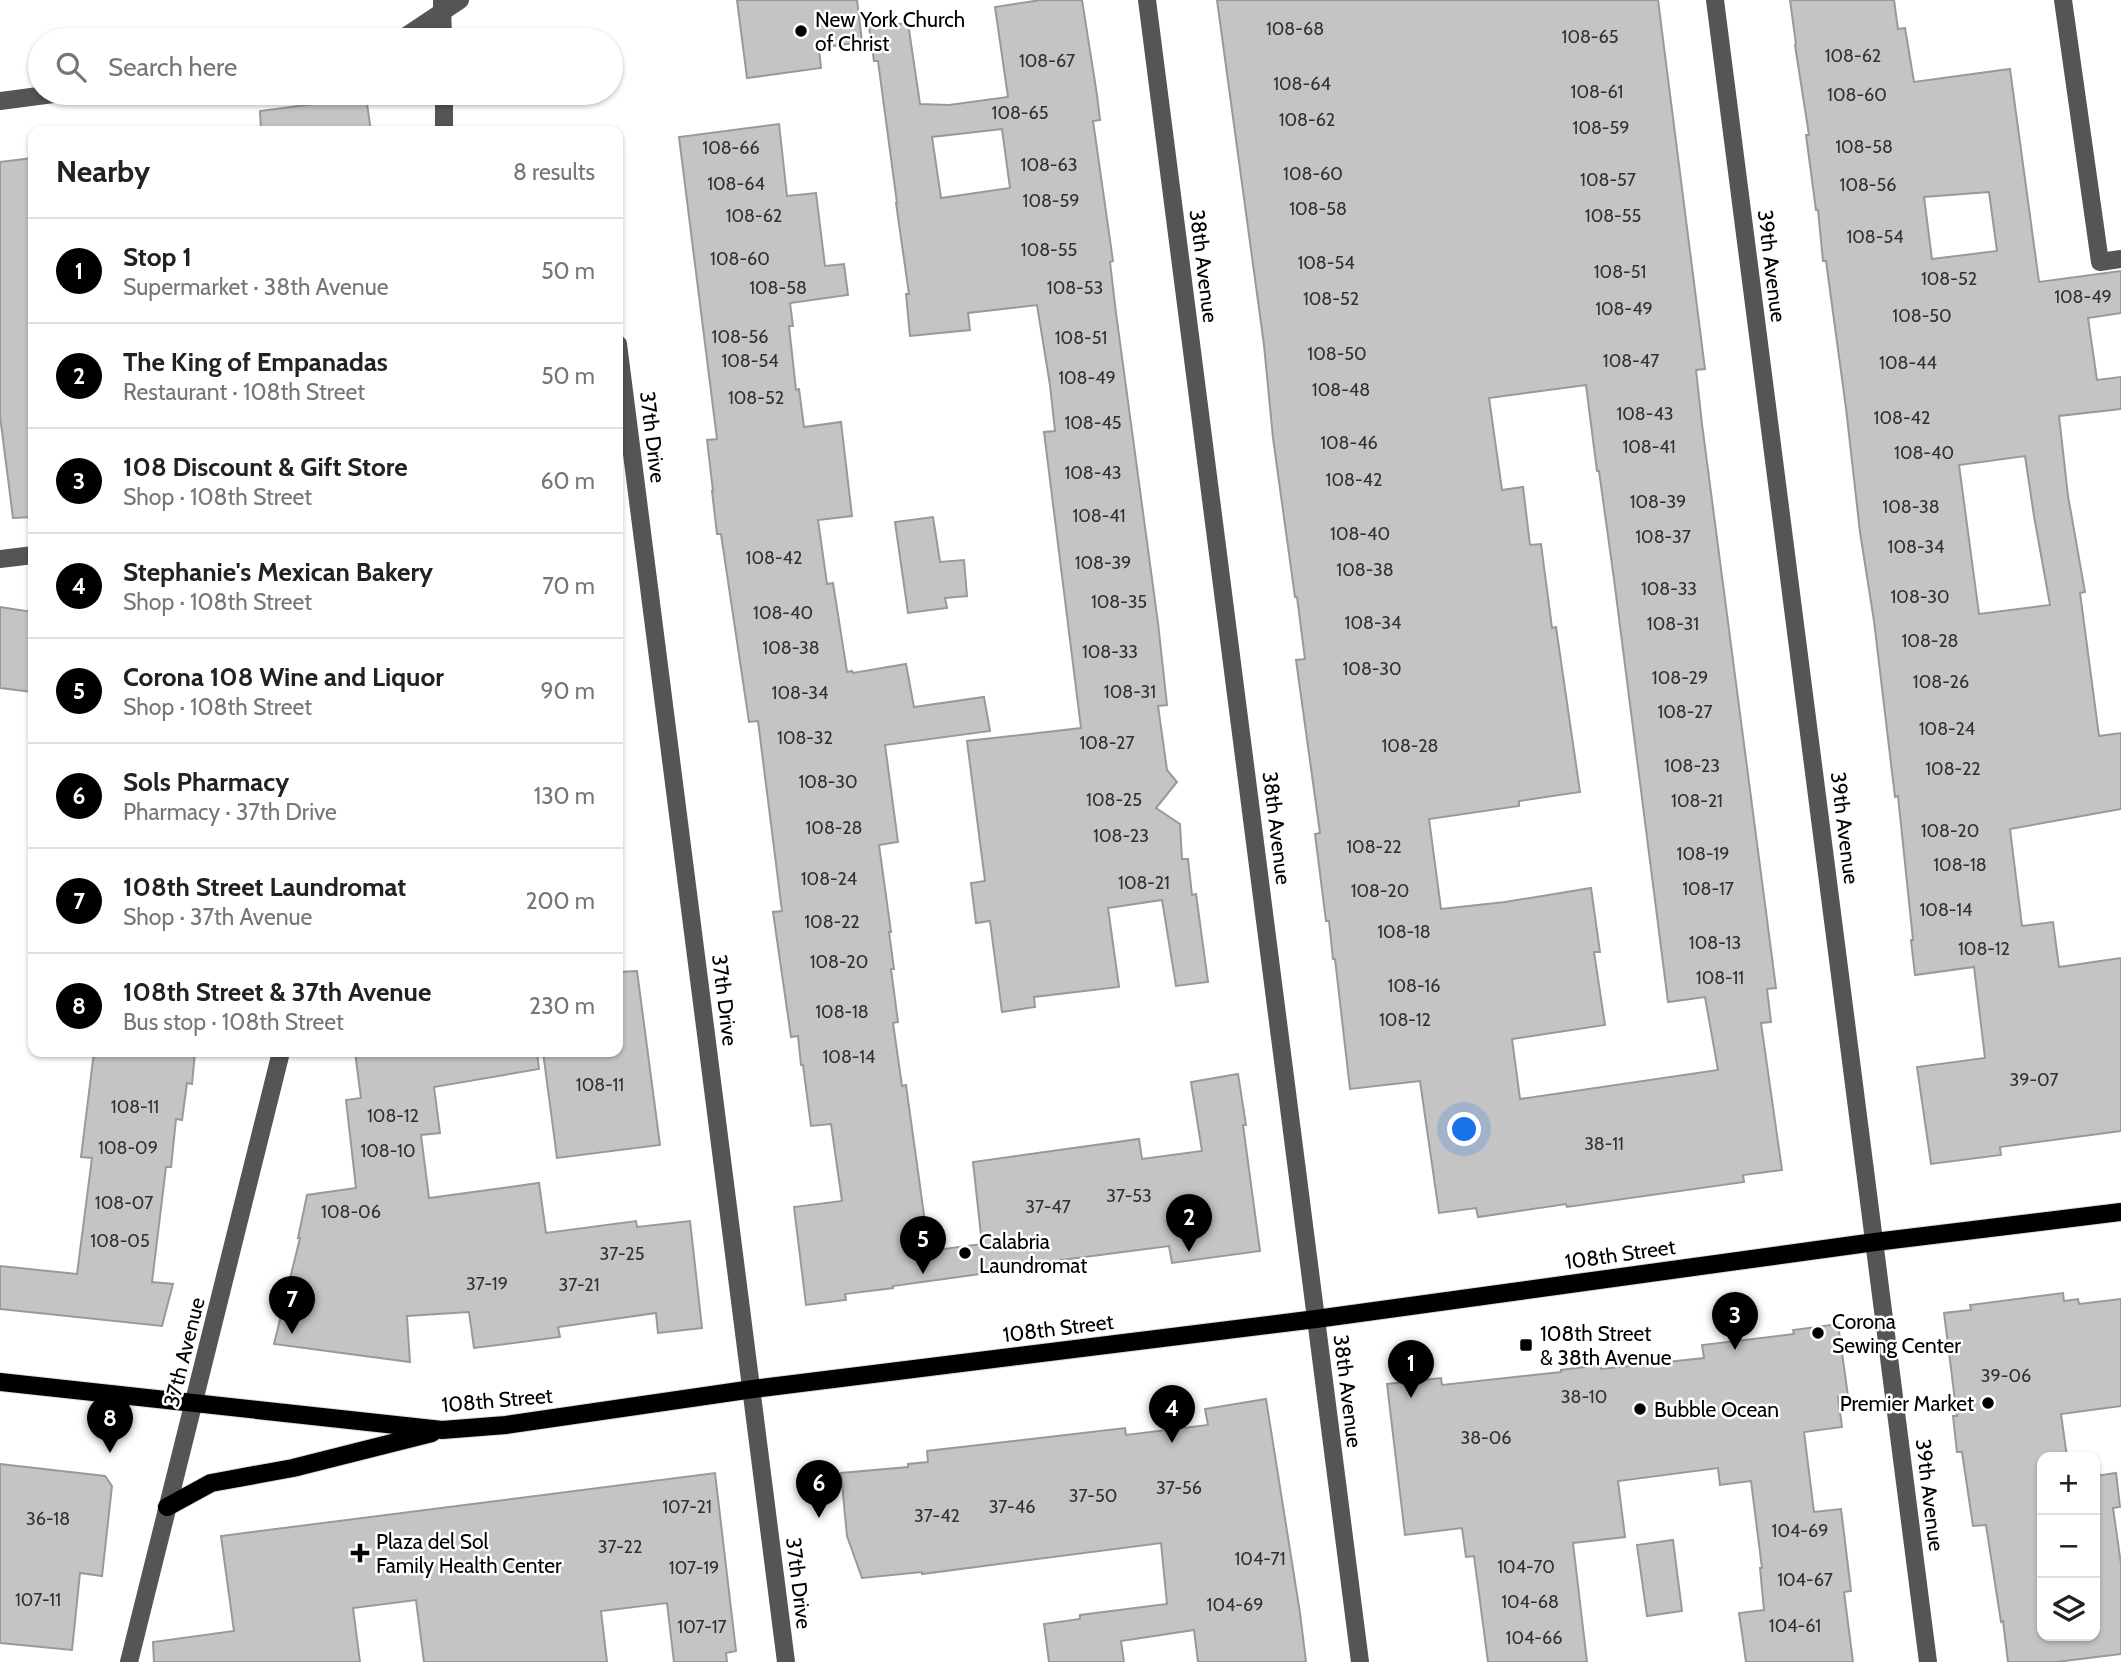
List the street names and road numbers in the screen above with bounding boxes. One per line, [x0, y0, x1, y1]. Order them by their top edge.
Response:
street label: 38th Avenue [1185, 208, 1223, 324]
street label: 39th Avenue [1753, 208, 1791, 324]
street label: 37th Drive [635, 390, 671, 485]
street label: 38th Avenue [1258, 770, 1296, 886]
street label: 39th Avenue [1826, 770, 1864, 886]
street label: 37th Drive [707, 953, 743, 1048]
street label: 108th Street [1563, 1234, 1677, 1274]
street label: 37th Avenue [158, 1295, 210, 1409]
street label: 108th Street [1001, 1309, 1115, 1347]
street label: 38th Avenue [1329, 1333, 1367, 1449]
street label: 108th Street [440, 1383, 554, 1417]
street label: 39th Avenue [1911, 1437, 1949, 1553]
street label: 37th Drive [781, 1536, 817, 1631]

